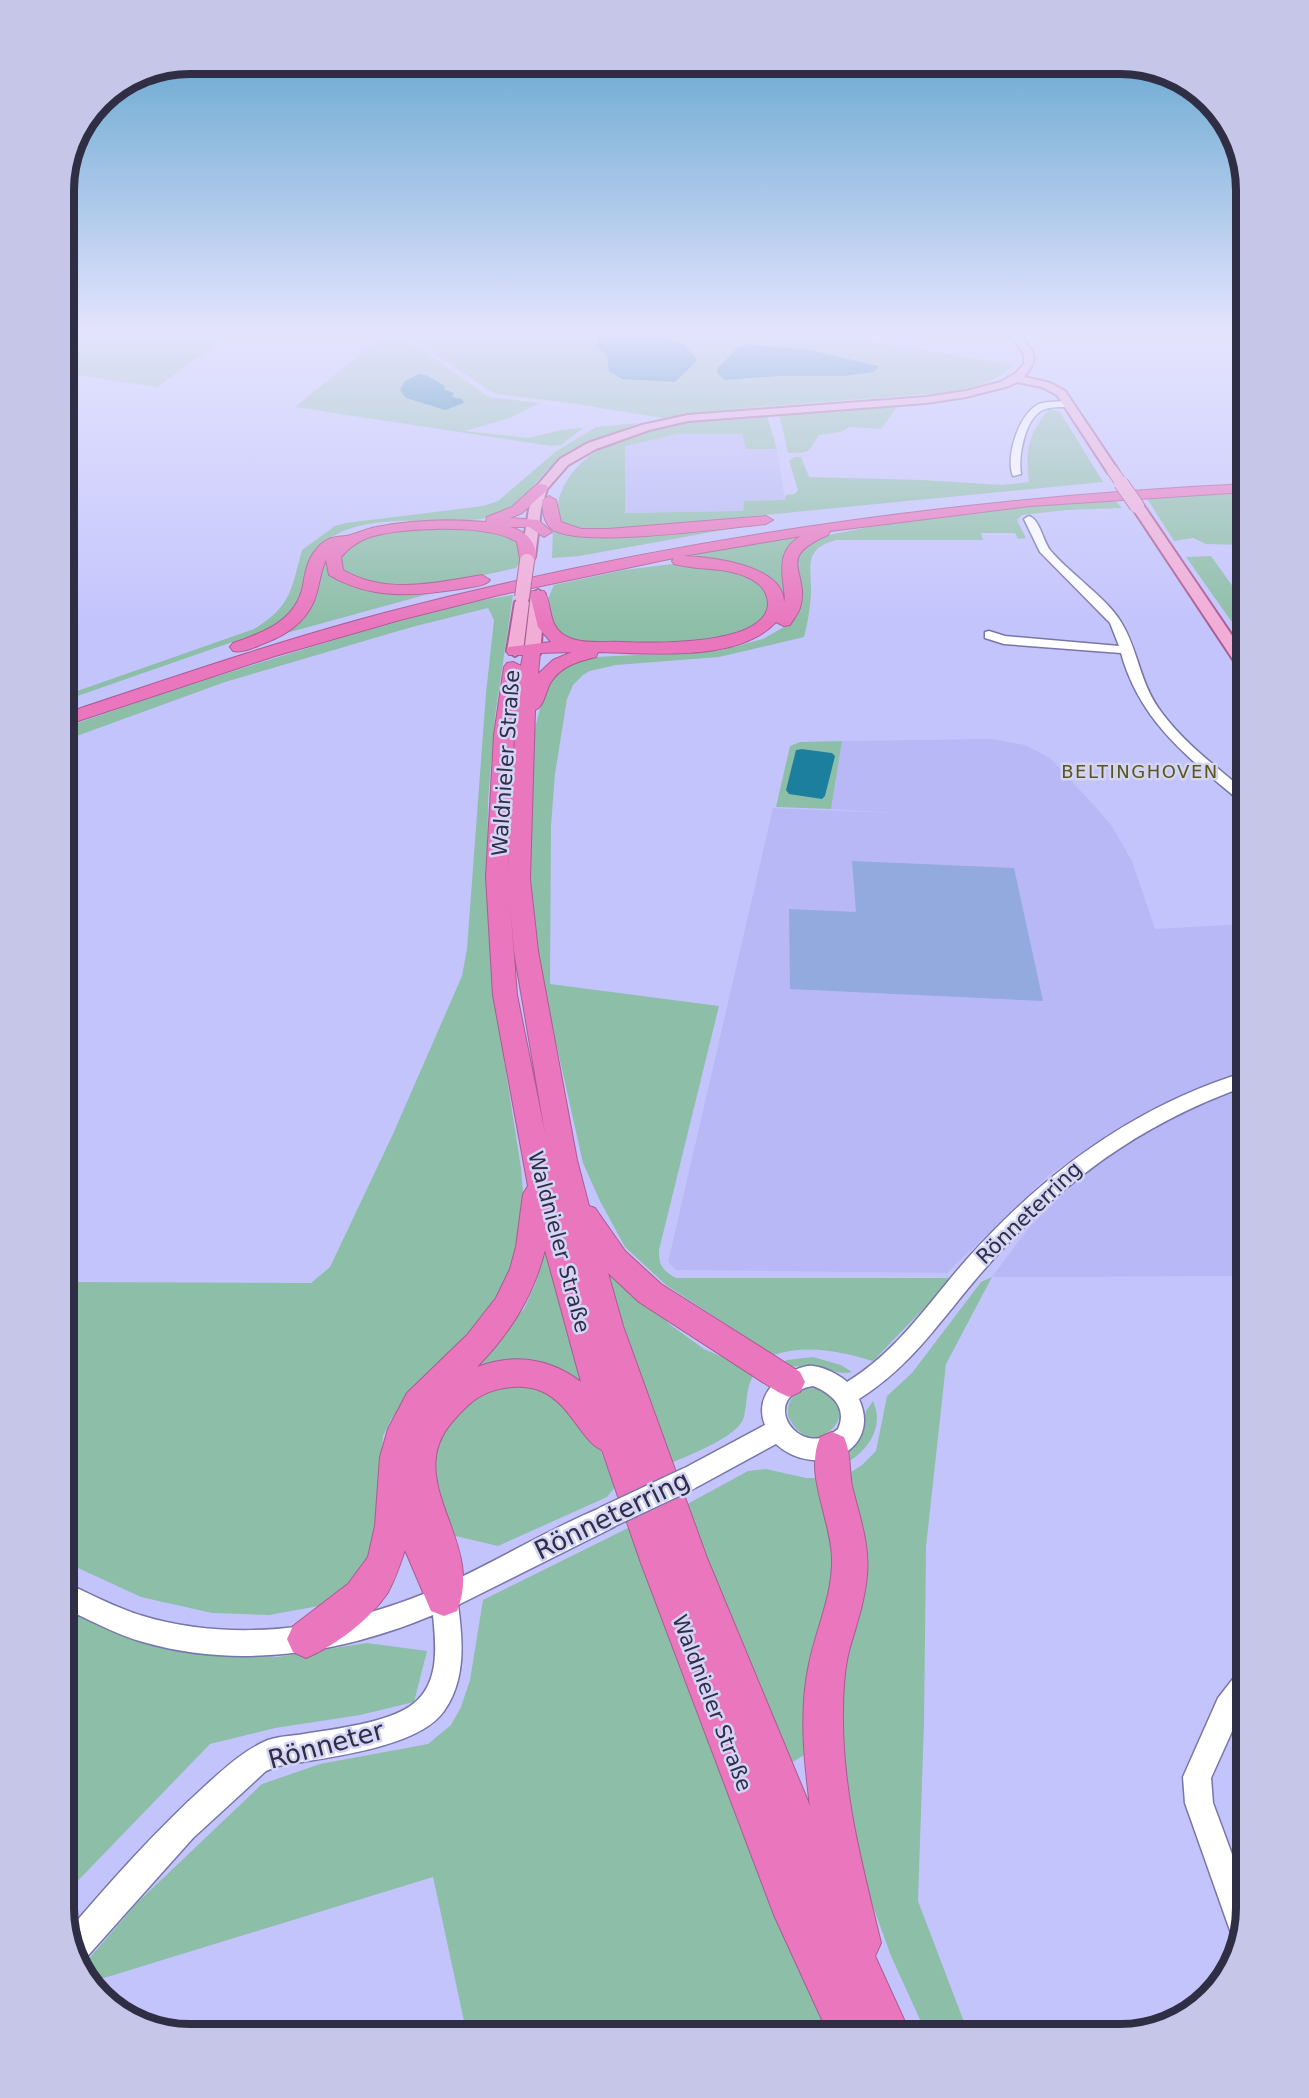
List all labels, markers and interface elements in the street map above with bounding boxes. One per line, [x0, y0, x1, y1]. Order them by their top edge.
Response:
street label: Waldnieler Straße [488, 669, 524, 857]
district label: BELTINGHOVEN [1061, 761, 1219, 782]
street label: Waldnieler Straße [523, 1149, 595, 1335]
street label: Rönneterring [972, 1157, 1086, 1269]
street label: Rönneterring [529, 1464, 695, 1566]
street label: Waldnieler Straße [667, 1612, 757, 1794]
street label: Rönneter [265, 1715, 387, 1775]

